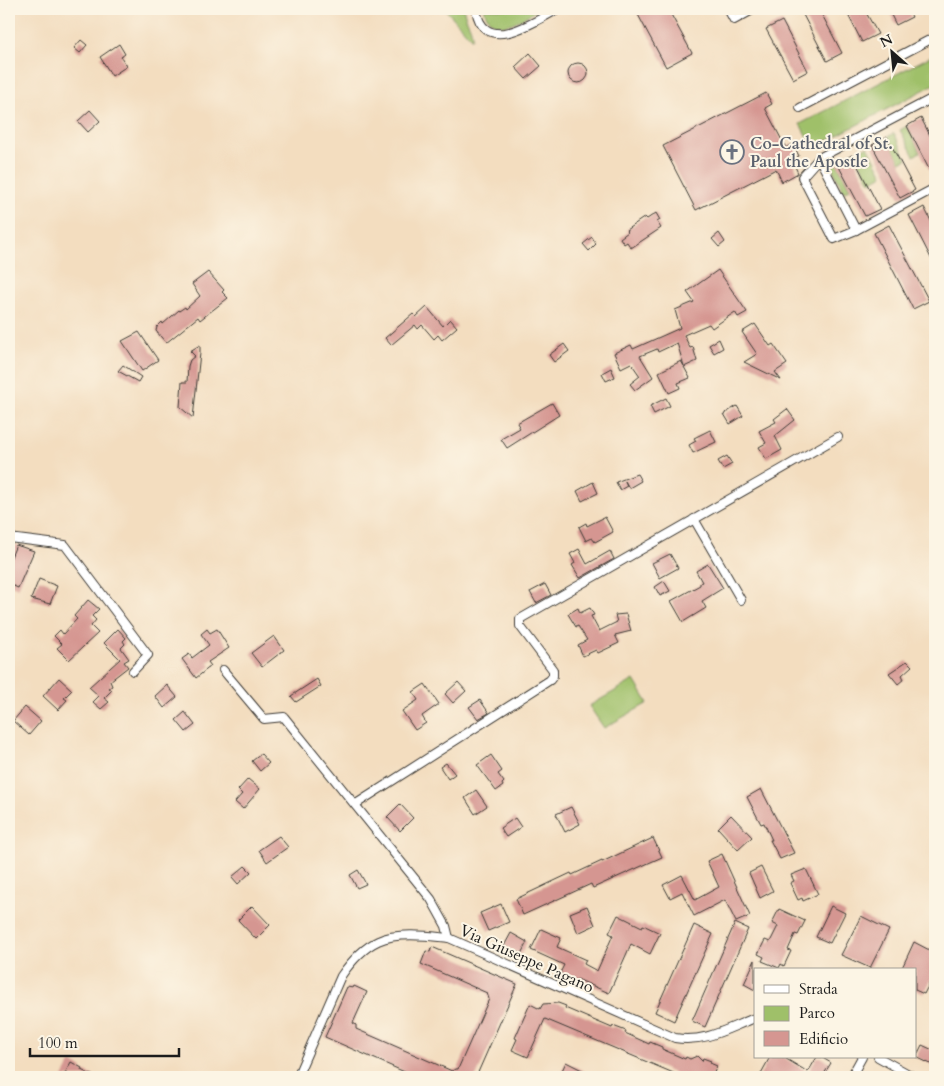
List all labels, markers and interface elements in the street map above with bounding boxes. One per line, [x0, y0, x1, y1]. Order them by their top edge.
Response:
north arrow [866, 28, 916, 78]
text: N [877, 30, 896, 52]
place label: Co-Cathedral of St. Paul the Apostle [750, 133, 893, 173]
church icon: Co-Cathedral of St. Paul the Apostle [719, 139, 745, 165]
street label: Via Giuseppe Pagano [456, 919, 597, 999]
legend [754, 968, 916, 1058]
text: Strada [799, 979, 838, 999]
text: Parco [799, 1003, 835, 1023]
scale bar [30, 1026, 179, 1058]
text: Edificio [799, 1029, 848, 1049]
text: 100 m [38, 1033, 78, 1053]

